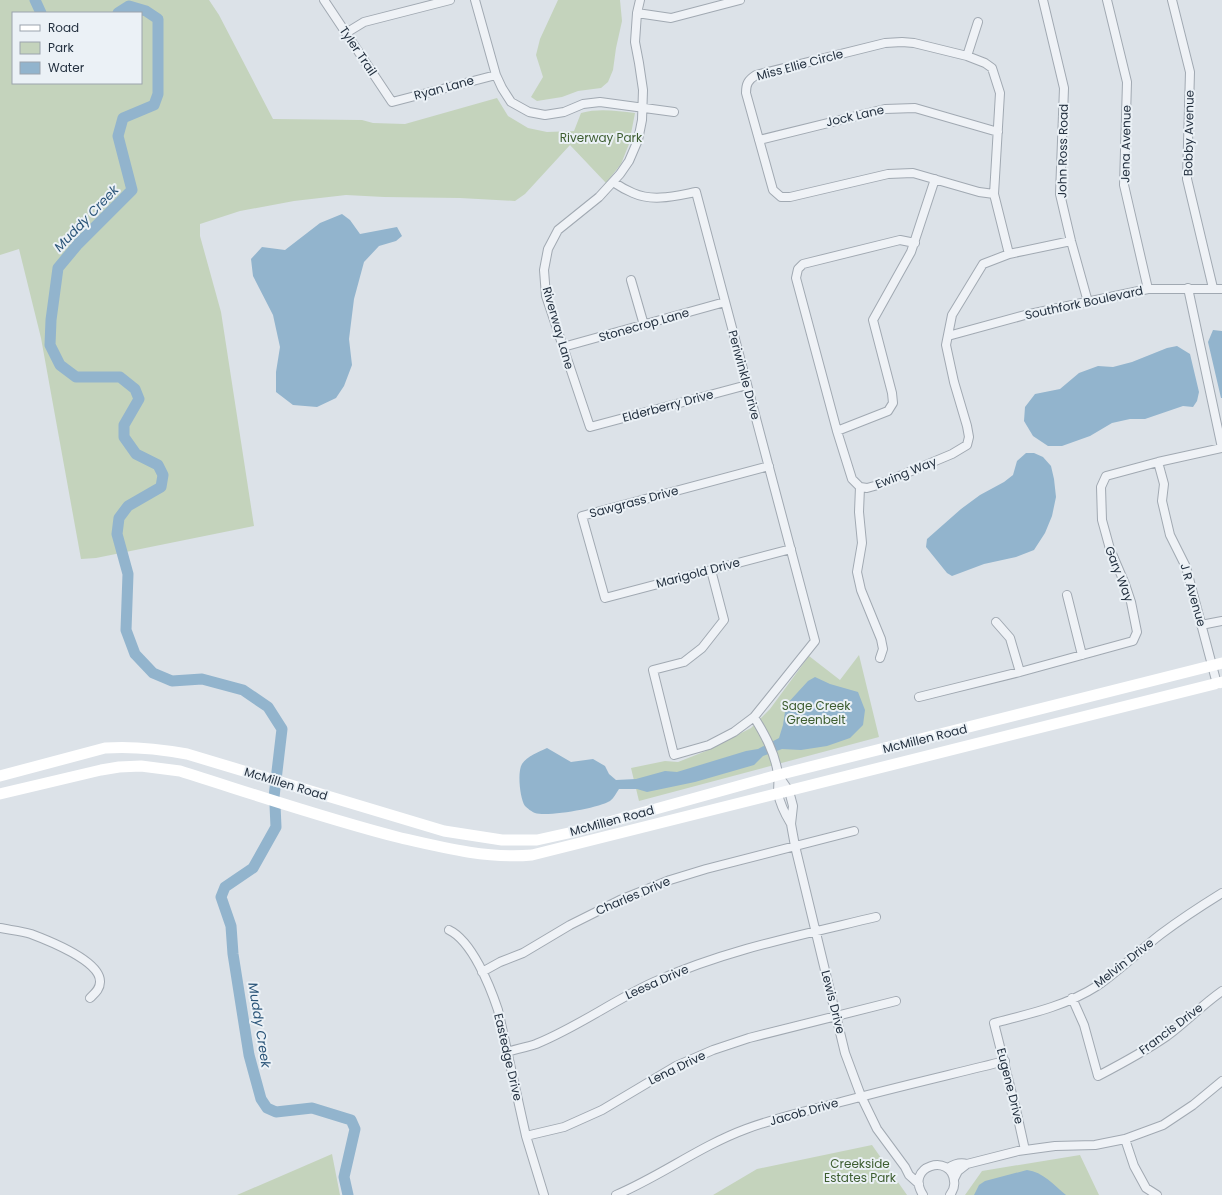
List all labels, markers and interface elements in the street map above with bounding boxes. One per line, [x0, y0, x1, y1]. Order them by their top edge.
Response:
legend [12, 12, 142, 84]
text: Road [48, 19, 79, 36]
street label: Tyler Trail [336, 23, 381, 79]
text: Park [48, 39, 75, 56]
street label: Miss Ellie Circle [755, 45, 845, 84]
text: Water [48, 59, 85, 76]
street label: Ryan Lane [412, 71, 476, 104]
street label: Bobby Avenue [1179, 90, 1198, 176]
street label: Jock Lane [824, 101, 886, 130]
street label: John Ross Road [1053, 104, 1072, 198]
street label: Jena Avenue [1116, 105, 1135, 183]
park label: Riverway Park [560, 129, 643, 146]
water label: Muddy Creek [50, 180, 124, 256]
street label: Southfork Boulevard [1023, 282, 1145, 323]
street label: Riverway Lane [539, 285, 578, 371]
street label: Stonecrop Lane [597, 303, 691, 346]
street label: Periwinkle Drive [724, 328, 765, 422]
street label: Elderberry Drive [620, 385, 715, 426]
street label: Ewing Way [873, 452, 939, 493]
street label: Sawgrass Drive [587, 481, 680, 522]
street label: Gary Way [1101, 543, 1138, 604]
street label: Marigold Drive [654, 553, 742, 592]
street label: J R Avenue [1176, 561, 1211, 629]
park label: Sage Creek Greenbelt [782, 697, 851, 728]
street label: McMillen Road [881, 720, 969, 757]
street label: McMillen Road [242, 763, 330, 804]
street label: McMillen Road [568, 801, 656, 840]
street label: Charles Drive [593, 872, 673, 919]
street label: Melvin Drive [1090, 934, 1157, 991]
street label: Leesa Drive [622, 960, 691, 1003]
street label: Lewis Drive [817, 968, 850, 1035]
water label: Muddy Creek [243, 981, 276, 1070]
street label: Francis Drive [1135, 999, 1206, 1058]
street label: Eastedge Drive [490, 1011, 527, 1102]
street label: Lena Drive [645, 1046, 708, 1089]
street label: Eugene Drive [993, 1046, 1028, 1126]
street label: Jacob Drive [767, 1094, 840, 1129]
park label: Creekside Estates Park [824, 1155, 897, 1186]

